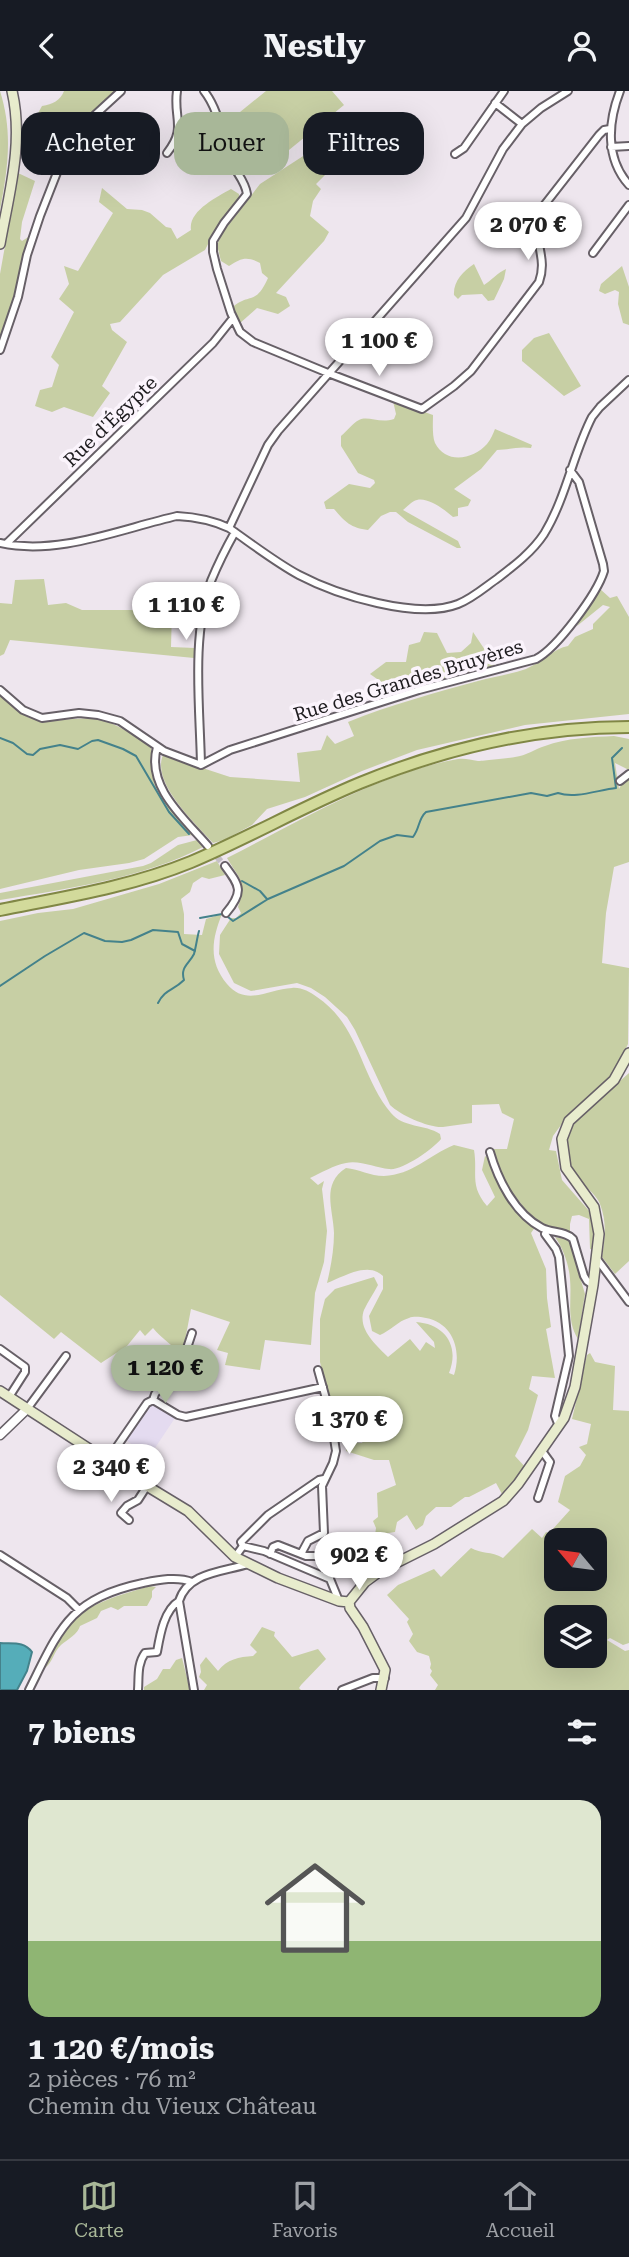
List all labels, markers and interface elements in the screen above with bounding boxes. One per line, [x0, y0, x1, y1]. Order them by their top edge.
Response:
icon: back [28, 27, 66, 65]
text: Nestly [263, 27, 366, 65]
icon: person [563, 27, 601, 65]
chip: Acheter [21, 112, 160, 175]
chip: Louer [174, 112, 289, 175]
chip: Filtres [303, 112, 424, 175]
pin: 2 070 € [463, 202, 593, 262]
text: 2 070 € [490, 211, 566, 238]
pin: 1 100 € [314, 319, 444, 378]
text: 1 100 € [341, 327, 417, 354]
street label: Rue d'Égypte [59, 371, 162, 472]
pin: 1 110 € [121, 582, 251, 642]
text: 1 110 € [148, 591, 224, 618]
street label: Rue des Grandes Bruyères [291, 635, 526, 726]
pin: 1 120 € [100, 1345, 230, 1405]
text: 1 120 € [127, 1354, 203, 1381]
pin: 1 370 € [284, 1397, 414, 1456]
text: 1 370 € [311, 1405, 387, 1432]
pin: 2 340 € [46, 1445, 176, 1504]
text: 2 340 € [73, 1453, 149, 1480]
north arrow [544, 1528, 607, 1591]
map controls [544, 1528, 607, 1668]
pin: 902 € [310, 1533, 408, 1592]
text: 902 € [330, 1541, 388, 1568]
button: layers [544, 1605, 607, 1668]
icon: filters [563, 1713, 601, 1751]
text: 7 biens [28, 1715, 136, 1750]
icon: home [252, 1845, 378, 1971]
text: 1 120 €/mois [28, 2031, 214, 2066]
text: 2 pièces · 76 m² [28, 2066, 196, 2093]
text: Chemin du Vieux Château [28, 2093, 317, 2120]
tab: Carte [74, 2177, 124, 2242]
tab: Favoris [272, 2177, 338, 2242]
tab: Accueil [486, 2177, 555, 2242]

